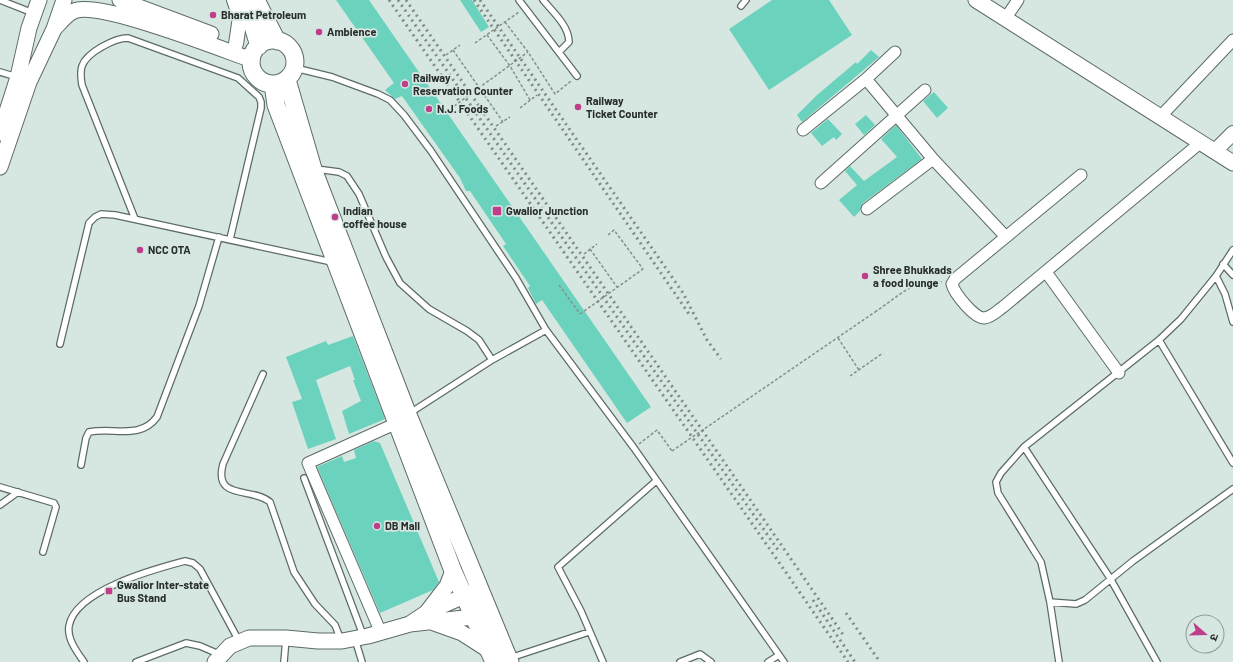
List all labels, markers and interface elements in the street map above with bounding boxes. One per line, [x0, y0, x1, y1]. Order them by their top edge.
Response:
place label: Bharat Petroleum [221, 8, 306, 21]
marker: Bharat Petroleum [208, 10, 218, 20]
place label: Ambience [327, 25, 376, 38]
marker: Ambience [314, 27, 324, 37]
place label: Railway Reservation Counter [413, 71, 514, 97]
marker: Railway Reservation Counter [400, 79, 410, 89]
place label: Railway Ticket Counter [586, 94, 659, 120]
place label: N.J. Foods [437, 102, 489, 115]
marker: Railway Ticket Counter [573, 102, 583, 112]
marker: N.J. Foods [424, 104, 434, 114]
place label: Indian coffee house [343, 204, 407, 230]
place label: Gwalior Junction [506, 204, 588, 217]
marker: Gwalior Junction [491, 205, 503, 217]
marker: Indian coffee house [330, 212, 340, 222]
place label: NCC OTA [148, 243, 191, 256]
marker: NCC OTA [135, 245, 145, 255]
place label: Shree Bhukkads a food lounge [873, 263, 952, 289]
marker: Shree Bhukkads a food lounge [860, 271, 870, 281]
place label: DB Mall [385, 519, 420, 532]
marker: DB Mall [372, 521, 382, 531]
place label: Gwalior Inter-state Bus Stand [117, 578, 209, 604]
marker: Gwalior Inter-state Bus Stand [104, 586, 114, 596]
north arrow [1185, 614, 1225, 654]
text: उ [1207, 632, 1222, 643]

